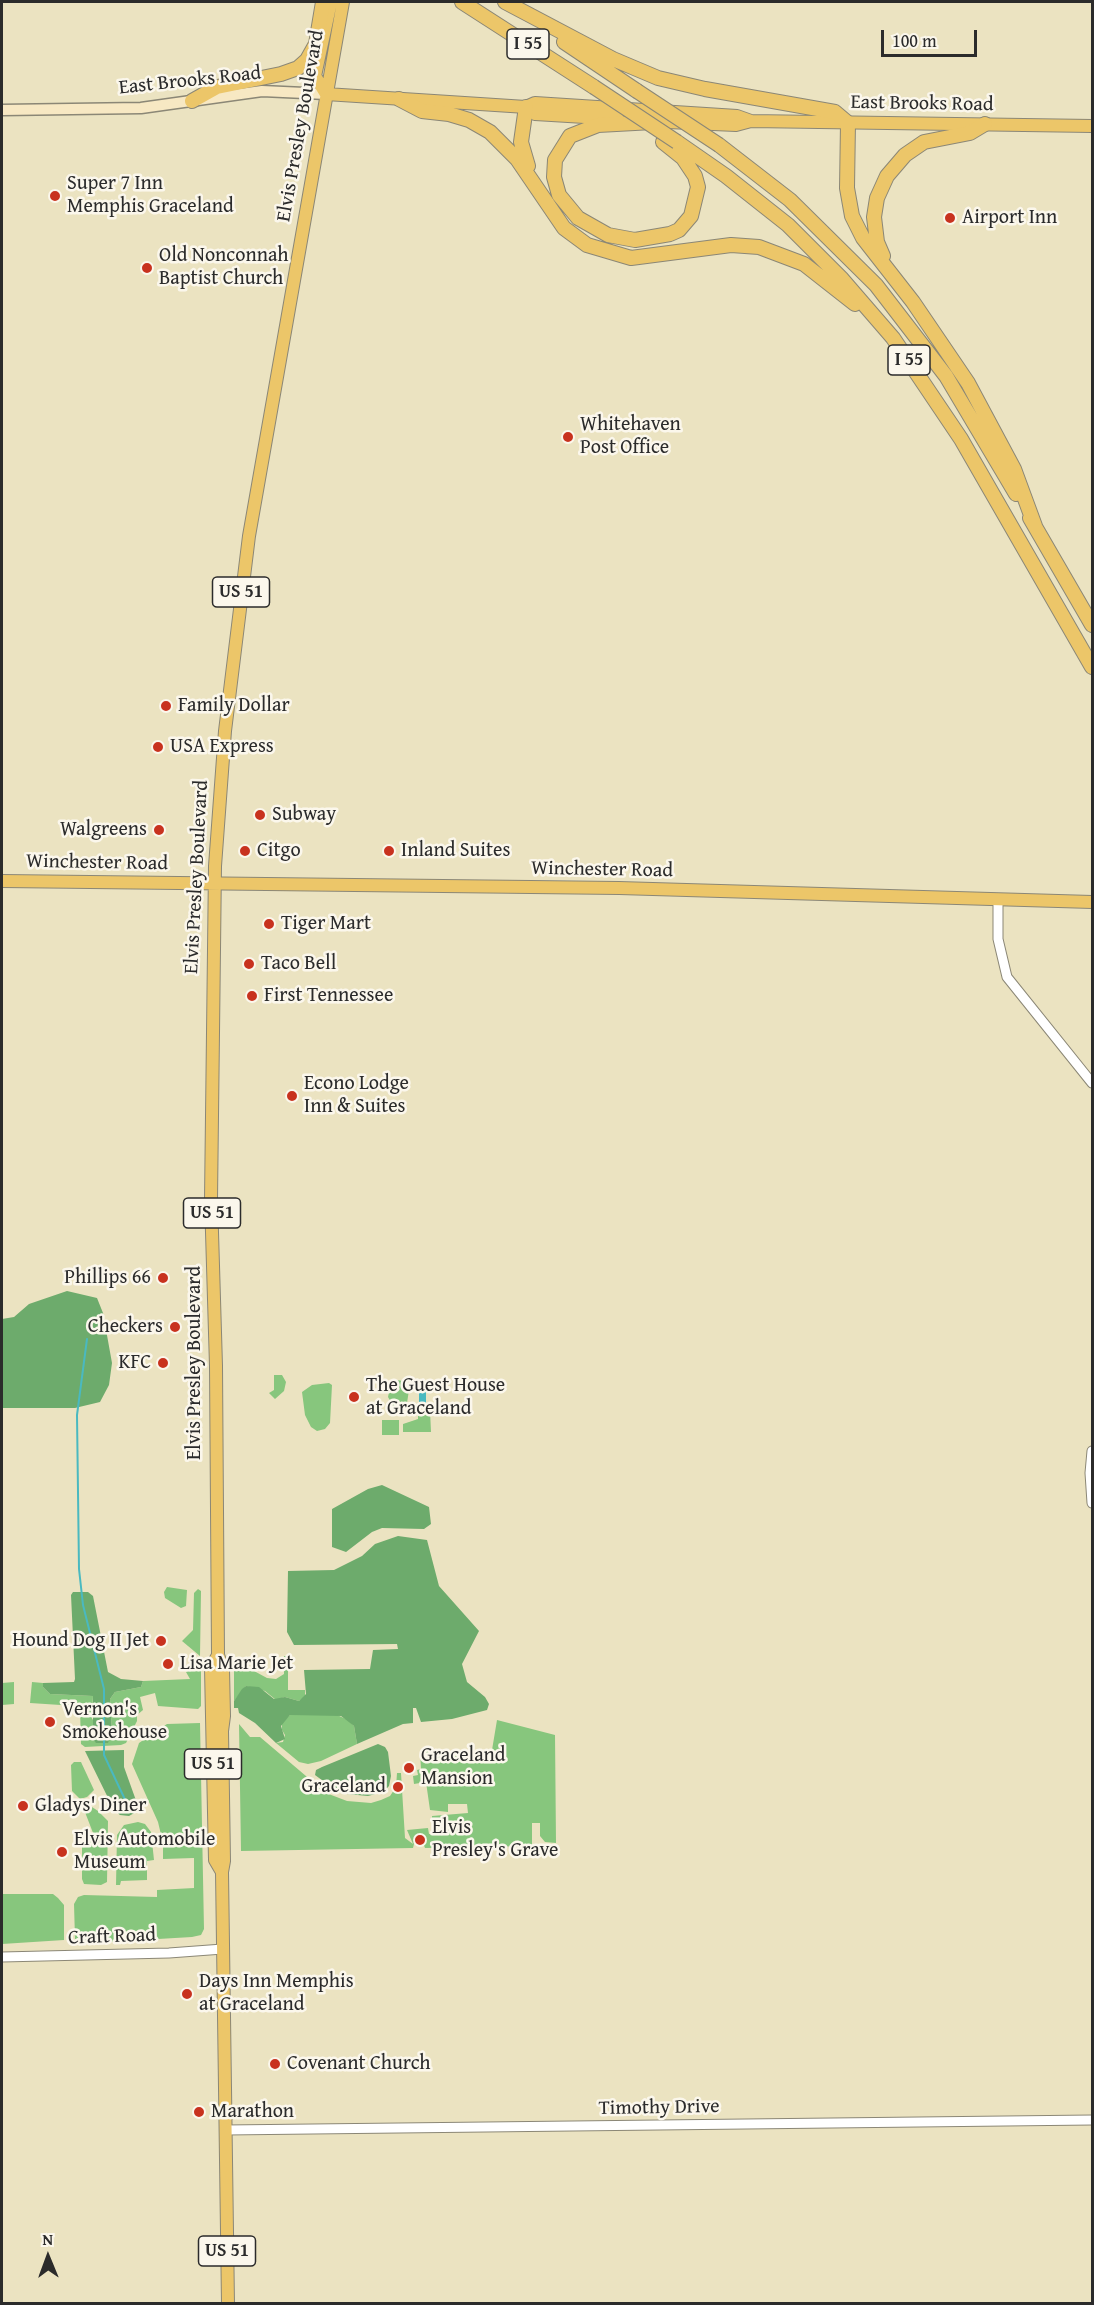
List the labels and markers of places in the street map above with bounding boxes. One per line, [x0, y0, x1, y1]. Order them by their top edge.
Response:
place label: Super 7 Inn Memphis Graceland [67, 172, 234, 219]
marker: Super 7 Inn Memphis Graceland [48, 189, 62, 203]
place label: Airport Inn [962, 206, 1057, 230]
marker: Airport Inn [943, 211, 957, 225]
place label: Old Nonconnah Baptist Church [159, 244, 289, 291]
marker: Old Nonconnah Baptist Church [140, 261, 154, 275]
place label: Whitehaven Post Office [580, 413, 681, 460]
marker: Whitehaven Post Office [561, 430, 575, 444]
place label: Family Dollar [178, 694, 290, 718]
marker: Family Dollar [159, 699, 173, 713]
place label: USA Express [170, 735, 274, 759]
marker: USA Express [151, 740, 165, 754]
place label: Subway [272, 803, 336, 827]
marker: Subway [253, 808, 267, 822]
place label: Walgreens [60, 818, 147, 842]
marker: Walgreens [152, 823, 166, 837]
place label: Citgo [257, 839, 301, 863]
place label: Inland Suites [401, 839, 510, 863]
marker: Citgo [238, 844, 252, 858]
marker: Inland Suites [382, 844, 396, 858]
place label: Tiger Mart [281, 912, 371, 936]
marker: Tiger Mart [262, 917, 276, 931]
place label: Taco Bell [261, 952, 336, 976]
marker: Taco Bell [242, 957, 256, 971]
place label: First Tennessee [264, 984, 393, 1008]
marker: First Tennessee [245, 989, 259, 1003]
place label: Econo Lodge Inn & Suites [304, 1072, 409, 1119]
marker: Econo Lodge Inn & Suites [285, 1089, 299, 1103]
place label: Phillips 66 [64, 1266, 151, 1290]
marker: Phillips 66 [156, 1271, 170, 1285]
place label: Checkers [88, 1315, 163, 1339]
marker: Checkers [168, 1320, 182, 1334]
place label: KFC [119, 1351, 151, 1375]
marker: KFC [156, 1356, 170, 1370]
place label: The Guest House at Graceland [366, 1374, 505, 1421]
marker: The Guest House at Graceland [347, 1390, 361, 1404]
place label: Hound Dog II Jet [12, 1629, 149, 1653]
marker: Hound Dog II Jet [154, 1634, 168, 1648]
place label: Lisa Marie Jet [180, 1652, 293, 1676]
marker: Lisa Marie Jet [161, 1657, 175, 1671]
place label: Vernon's Smokehouse [62, 1698, 167, 1745]
marker: Vernon's Smokehouse [43, 1715, 57, 1729]
place label: Graceland Mansion [421, 1744, 506, 1791]
marker: Graceland Mansion [402, 1761, 416, 1775]
place label: Graceland [301, 1775, 386, 1799]
marker: Graceland [391, 1780, 405, 1794]
place label: Gladys' Diner [35, 1794, 147, 1818]
marker: Gladys' Diner [16, 1799, 30, 1813]
place label: Elvis Presley's Grave [432, 1816, 558, 1863]
place label: Elvis Automobile Museum [74, 1828, 215, 1875]
marker: Elvis Presley's Grave [413, 1833, 427, 1847]
marker: Elvis Automobile Museum [55, 1845, 69, 1859]
place label: Days Inn Memphis at Graceland [199, 1970, 354, 2017]
marker: Days Inn Memphis at Graceland [180, 1987, 194, 2001]
place label: Covenant Church [287, 2052, 431, 2076]
marker: Covenant Church [268, 2057, 282, 2071]
place label: Marathon [211, 2100, 294, 2124]
marker: Marathon [192, 2105, 206, 2119]

